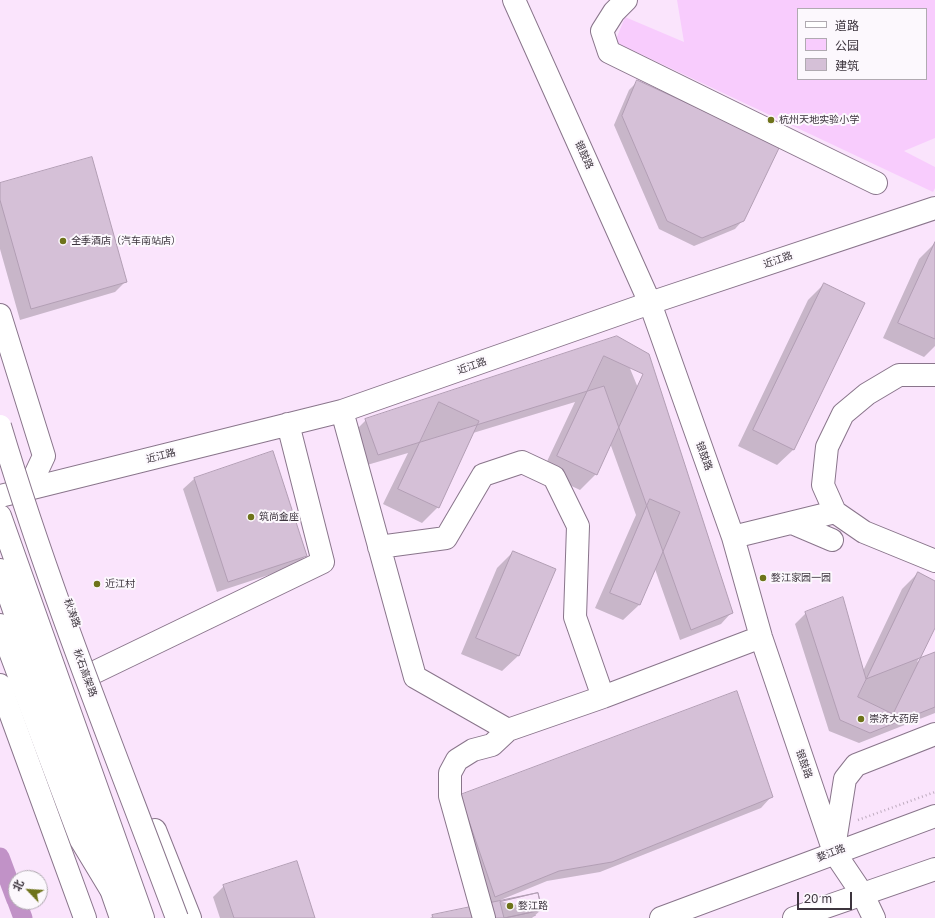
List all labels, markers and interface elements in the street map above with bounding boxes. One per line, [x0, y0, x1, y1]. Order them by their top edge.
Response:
legend [797, 8, 927, 80]
text: 道路 [835, 18, 859, 33]
text: 公园 [835, 38, 859, 53]
text: 建筑 [835, 58, 859, 73]
place label: 杭州天地实验小学 [779, 114, 859, 126]
marker: 杭州天地实验小学 [766, 115, 776, 125]
street label: 银鼓路 [572, 139, 596, 171]
place label: 全季酒店（汽车南站店） [71, 235, 181, 247]
marker: 全季酒店（汽车南站店） [58, 236, 68, 246]
street label: 近江路 [762, 249, 794, 271]
street label: 近江路 [456, 355, 488, 377]
street label: 银鼓路 [693, 440, 715, 472]
street label: 近江路 [145, 447, 177, 465]
place label: 筑尚金座 [259, 511, 299, 523]
marker: 筑尚金座 [246, 512, 256, 522]
place label: 婺江家园一园 [771, 572, 831, 584]
marker: 婺江家园一园 [758, 573, 768, 583]
place label: 近江村 [105, 578, 135, 590]
marker: 近江村 [92, 579, 102, 589]
street label: 秋涛路 [61, 597, 83, 629]
street label: 秋石高架路 [71, 647, 99, 699]
place label: 崇济大药房 [869, 713, 919, 725]
marker: 崇济大药房 [856, 714, 866, 724]
street label: 银鼓路 [793, 748, 815, 780]
street label: 婺江路 [815, 842, 847, 864]
north arrow [8, 870, 48, 910]
text: 北 [9, 877, 26, 893]
scale bar [799, 884, 854, 910]
text: 20 m [804, 891, 832, 906]
place label: 婺江路 [518, 900, 548, 912]
marker: 婺江路 [505, 901, 515, 911]

